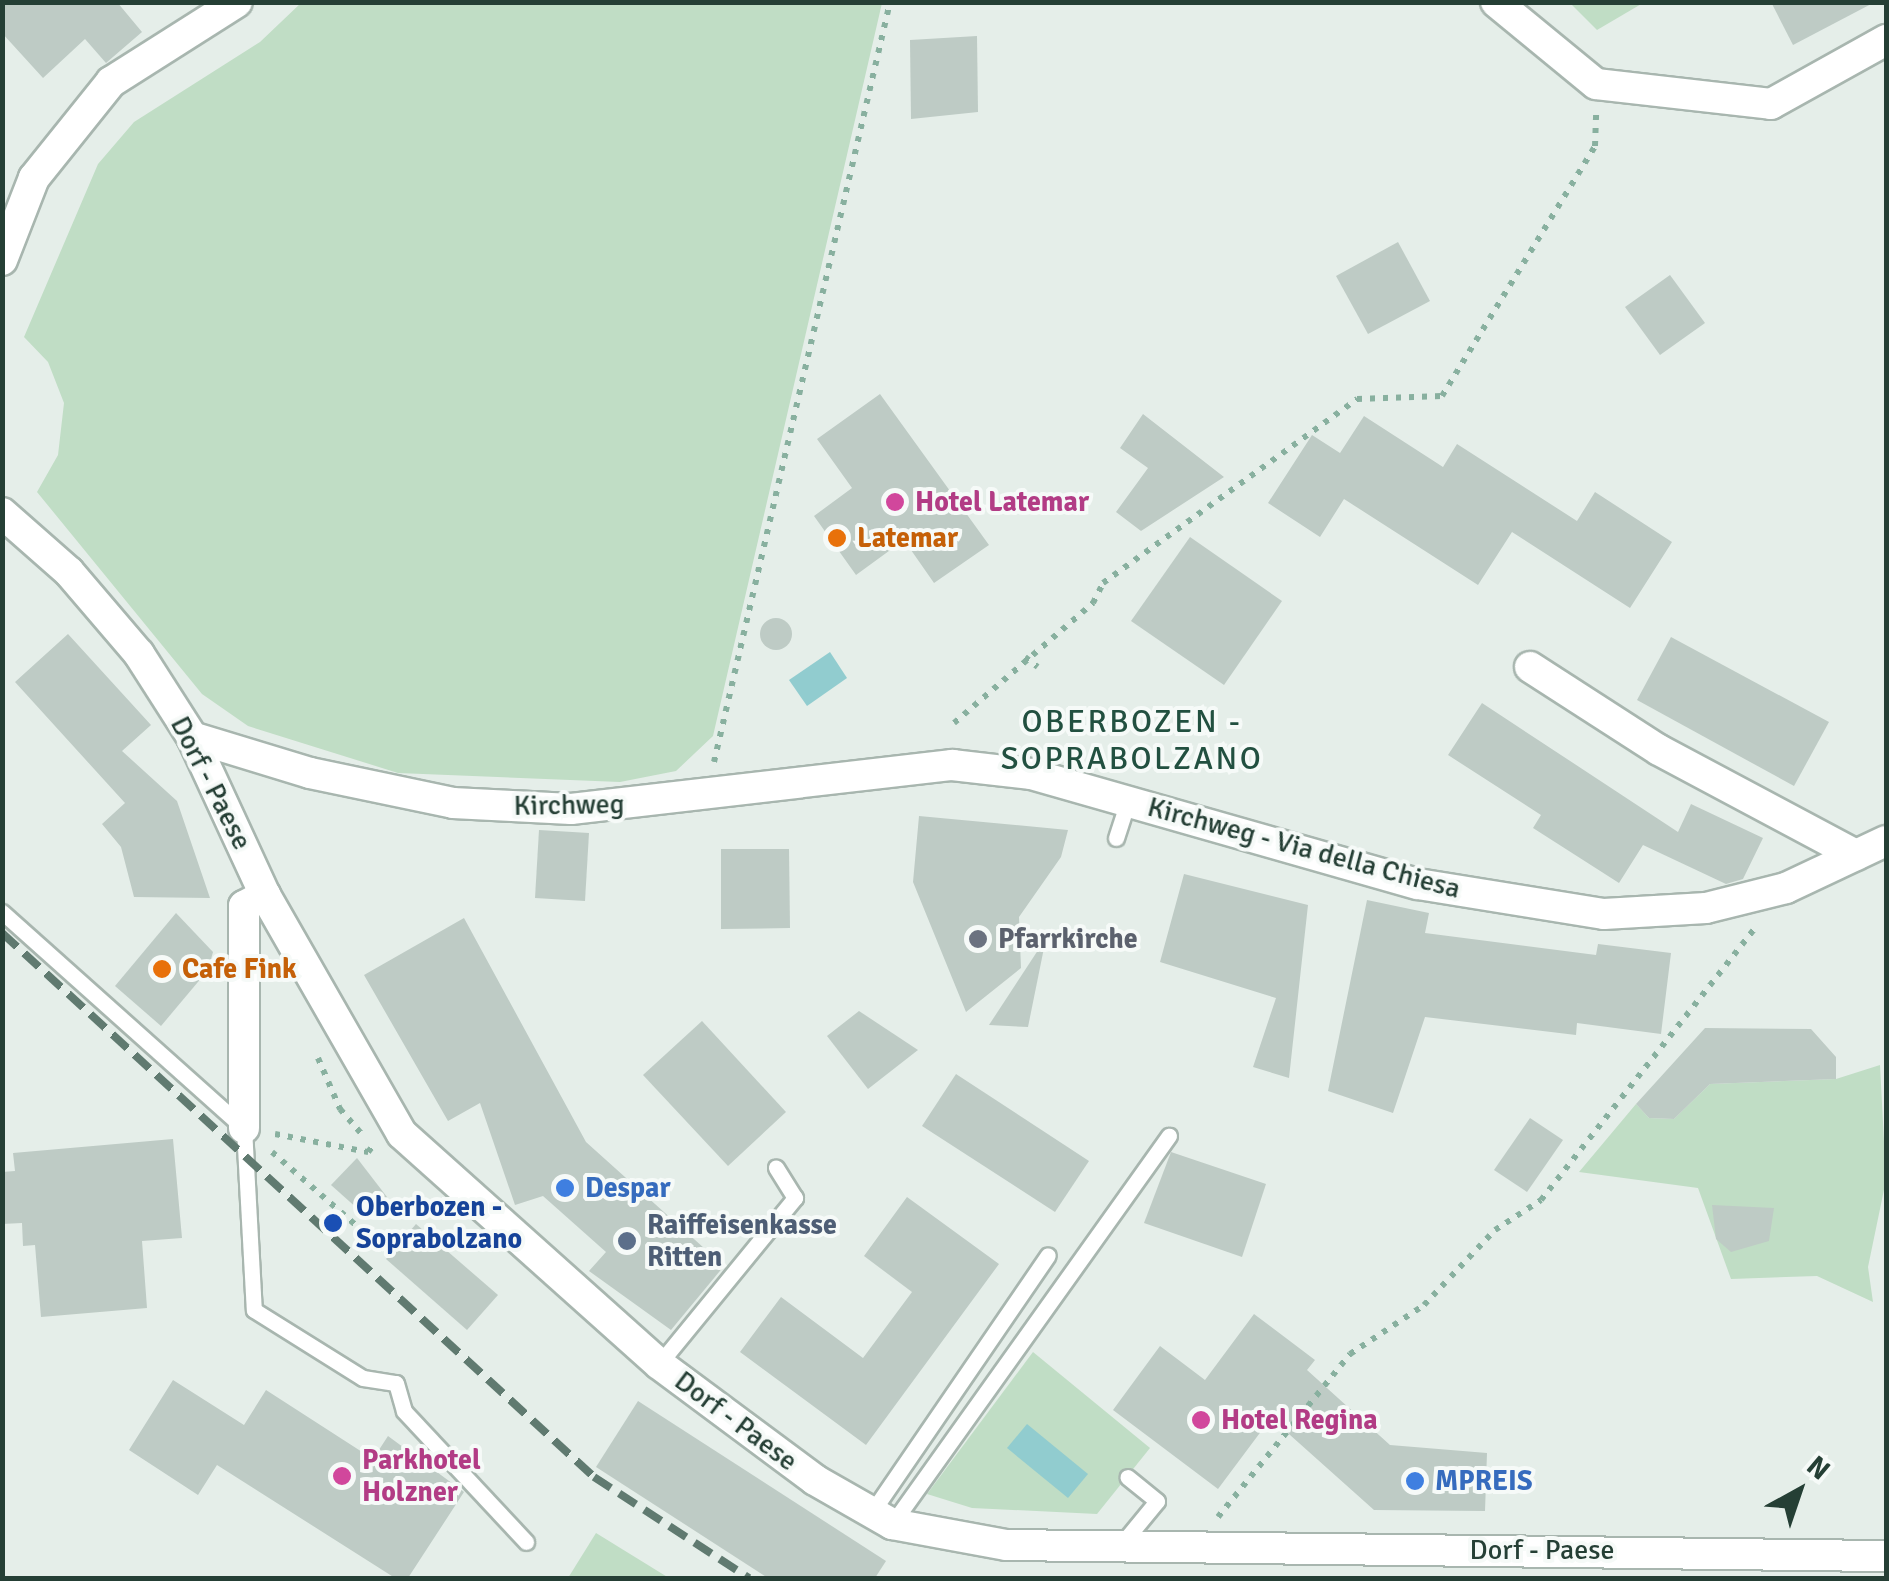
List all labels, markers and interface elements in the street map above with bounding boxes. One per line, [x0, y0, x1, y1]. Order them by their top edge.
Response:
place label: Hotel Latemar [915, 485, 1089, 519]
marker: Hotel Latemar [884, 491, 906, 513]
place label: Latemar [857, 521, 958, 555]
marker: Latemar [826, 527, 848, 549]
district label: OBERBOZEN - SOPRABOLZANO [1001, 704, 1263, 779]
street label: Dorf - Paese [163, 711, 259, 855]
street label: Kirchweg [513, 787, 625, 823]
street label: Kirchweg - Via della Chiesa [1144, 790, 1464, 906]
place label: Pfarrkirche [998, 922, 1138, 956]
marker: Pfarrkirche [967, 928, 989, 950]
place label: Cafe Fink [182, 952, 297, 986]
marker: Cafe Fink [151, 958, 173, 980]
place label: Despar [585, 1171, 671, 1205]
marker: Despar [554, 1177, 576, 1199]
place label: Oberbozen - Soprabolzano [356, 1190, 522, 1256]
place label: Raiffeisenkasse Ritten [647, 1208, 837, 1274]
marker: Oberbozen - Soprabolzano [320, 1210, 346, 1236]
marker: Raiffeisenkasse Ritten [616, 1230, 638, 1252]
street label: Dorf - Paese [668, 1364, 804, 1478]
place label: Hotel Regina [1221, 1403, 1378, 1437]
marker: Hotel Regina [1190, 1409, 1212, 1431]
north arrow [1749, 1441, 1849, 1541]
place label: Parkhotel Holzner [362, 1443, 481, 1509]
text: N [1800, 1449, 1837, 1487]
place label: MPREIS [1435, 1464, 1533, 1498]
marker: Parkhotel Holzner [331, 1465, 353, 1487]
marker: MPREIS [1404, 1470, 1426, 1492]
street label: Dorf - Paese [1470, 1533, 1614, 1567]

